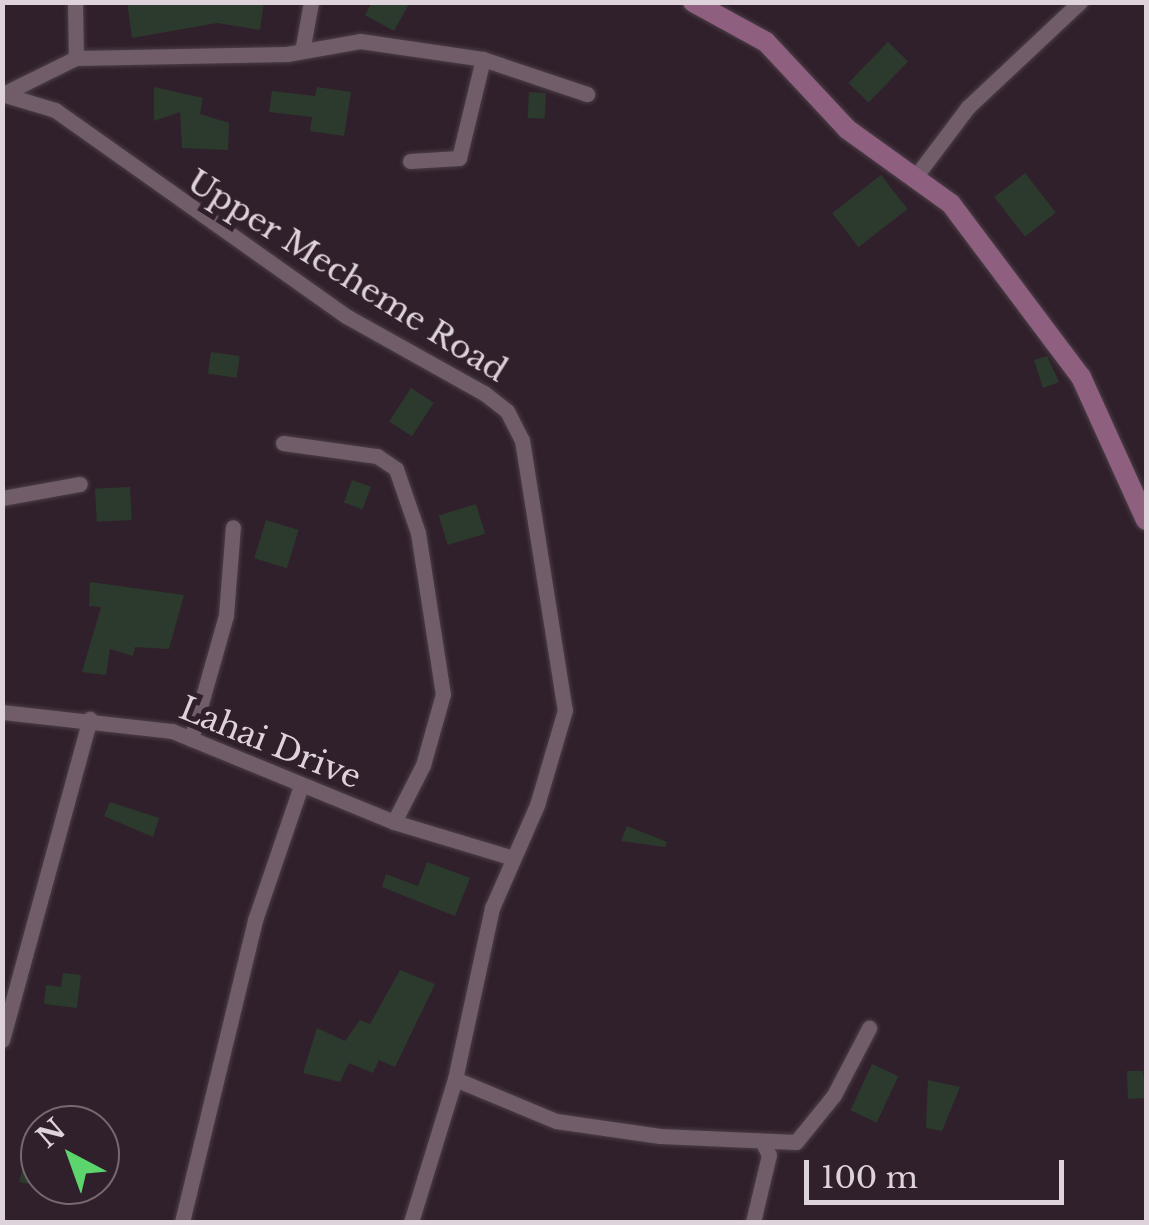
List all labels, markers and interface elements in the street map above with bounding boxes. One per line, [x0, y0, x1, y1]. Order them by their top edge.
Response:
street label: Upper Mecheme Road [180, 162, 514, 390]
street label: Lahai Drive [174, 689, 366, 797]
north arrow [20, 1105, 120, 1205]
text: N [30, 1112, 73, 1155]
scale bar [809, 1140, 1069, 1202]
text: 100 m [821, 1159, 918, 1196]

